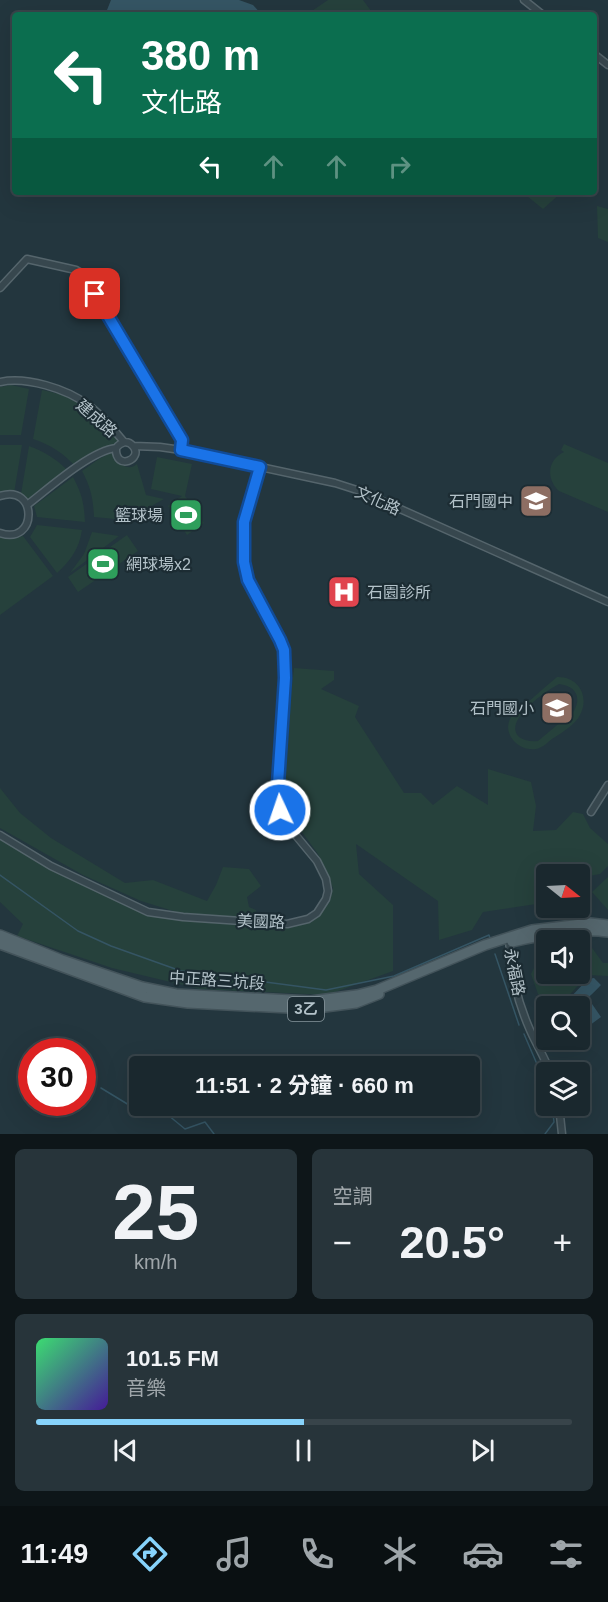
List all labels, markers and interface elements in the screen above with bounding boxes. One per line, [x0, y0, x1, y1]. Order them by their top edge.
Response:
text: 380 m [141, 32, 260, 79]
icon: left [42, 36, 120, 114]
text: 文化路 [141, 88, 222, 118]
icon: left [194, 150, 227, 183]
icon: ahead [257, 150, 290, 183]
icon: ahead [320, 150, 353, 183]
icon: right [383, 150, 416, 183]
pin [69, 268, 120, 319]
icon: arrive [78, 277, 111, 310]
street label: 建成路 [73, 396, 120, 441]
street label: 文化路 [352, 483, 403, 518]
school or university icon: 石門國中 [518, 483, 554, 519]
place label: 石門國中 [449, 493, 513, 510]
sports icon: 籃球場 [168, 497, 204, 533]
place label: 籃球場 [115, 506, 163, 524]
sports icon: 網球場x2 [85, 546, 121, 582]
place label: 網球場x2 [126, 556, 191, 573]
hospital icon: 石園診所 [326, 574, 362, 610]
place label: 石園診所 [367, 584, 431, 601]
school or university icon: 石門國小 [539, 690, 575, 726]
place label: 石門國小 [470, 700, 534, 717]
position arrow [248, 778, 312, 842]
north arrow [536, 864, 590, 918]
map controls [536, 864, 590, 1116]
street label: 美國路 [237, 912, 285, 931]
button: sound [536, 930, 590, 984]
street label: 永福路 [502, 947, 527, 997]
street label: 中正路三坑段 [168, 969, 265, 992]
button: search [536, 996, 590, 1050]
road number: 3乙 [288, 997, 324, 1021]
speed limit sign: 30 [18, 1038, 96, 1116]
button: layers [536, 1062, 590, 1116]
text: 11:51 · 2 分鐘 · 660 m [195, 1073, 414, 1098]
text: 25 [112, 1168, 199, 1256]
text: 空調 [333, 1185, 373, 1207]
text: 20.5° [399, 1217, 505, 1268]
text: − [333, 1224, 352, 1261]
text: + [553, 1224, 572, 1261]
text: km/h [134, 1251, 177, 1273]
text: 101.5 FM [126, 1346, 219, 1371]
text: 音樂 [126, 1377, 166, 1399]
icon: previous [109, 1434, 142, 1467]
icon: pause [287, 1434, 320, 1467]
icon: next [466, 1434, 499, 1467]
icon: directions [129, 1533, 171, 1575]
icon: music [213, 1533, 255, 1575]
icon: phone [296, 1533, 338, 1575]
icon: climate [379, 1533, 421, 1575]
icon: car [462, 1533, 504, 1575]
icon: filters [545, 1533, 587, 1575]
text: 11:49 [21, 1539, 88, 1569]

